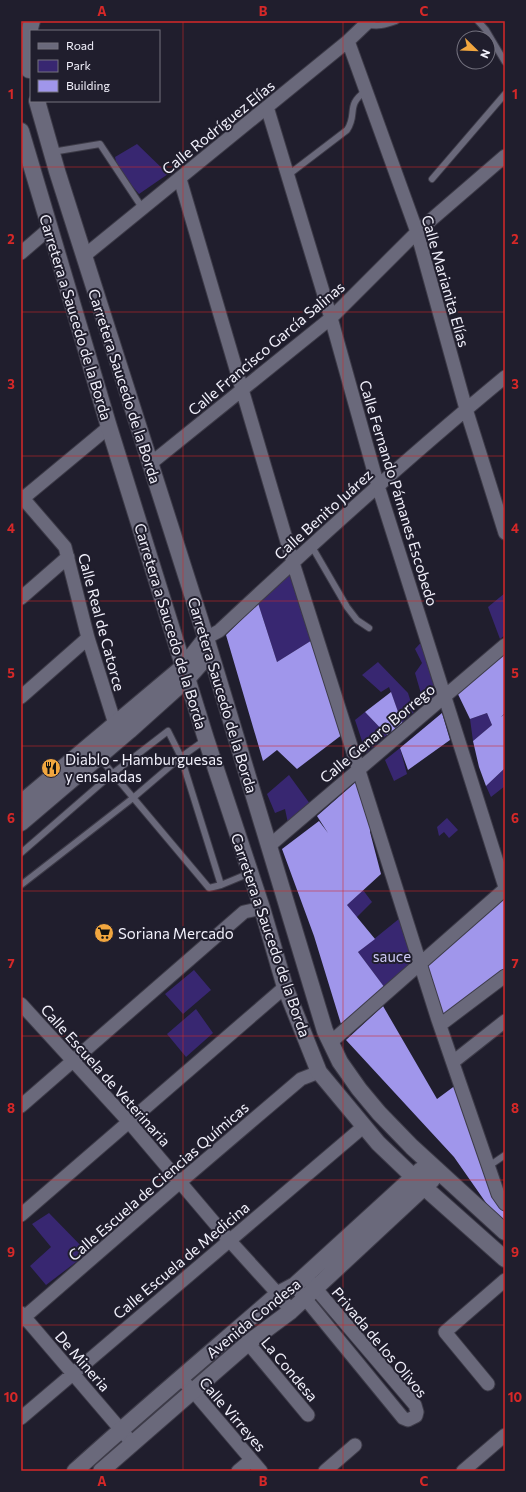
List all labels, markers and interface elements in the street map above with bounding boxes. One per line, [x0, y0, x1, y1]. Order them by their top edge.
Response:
text: A [97, 3, 107, 19]
text: B [259, 3, 268, 19]
text: C [420, 3, 429, 19]
legend [30, 30, 160, 102]
north arrow [456, 30, 496, 70]
text: Road [66, 38, 94, 52]
text: N [478, 48, 493, 60]
text: Park [66, 58, 92, 72]
street label: Calle Rodríguez Elías [158, 76, 278, 178]
text: Building [66, 78, 110, 92]
text: 1 [8, 86, 14, 102]
text: 1 [512, 86, 518, 102]
street label: Carretera a Saucedo de la Borda [36, 212, 116, 422]
street label: Calle Marianita Elías [418, 213, 474, 349]
text: 2 [7, 231, 15, 247]
text: 2 [511, 231, 519, 247]
street label: Calle Francisco García Salinas [184, 277, 348, 419]
street label: Carretera Saucedo de la Borda [85, 286, 165, 486]
text: 3 [7, 376, 15, 392]
text: 3 [511, 376, 519, 392]
street label: Calle Fernando Pámanes Escobedo [356, 378, 442, 608]
street label: Calle Benito Juárez [270, 465, 376, 563]
text: 4 [7, 520, 15, 536]
text: 4 [511, 520, 519, 536]
street label: Carretera a Saucedo de la Borda [131, 521, 211, 731]
street label: Calle Real de Catorce [75, 551, 129, 693]
street label: Carretera Saucedo de la Borda [185, 595, 261, 795]
text: 5 [7, 665, 15, 681]
text: 5 [511, 665, 519, 681]
street label: Calle Genaro Borrego [316, 680, 438, 786]
place label: Diablo - Hamburguesas y ensaladas [65, 750, 223, 785]
restaurant icon: Diablo - Hamburguesas y ensaladas [40, 757, 62, 779]
text: 6 [7, 810, 15, 826]
text: 6 [511, 810, 519, 826]
street label: Carretera a Saucedo de la Borda [228, 831, 314, 1039]
supermarket icon: Soriana Mercado [93, 922, 115, 944]
place label: Soriana Mercado [118, 924, 234, 942]
park label: sauce [373, 947, 411, 965]
text: 7 [7, 955, 15, 971]
text: 7 [511, 955, 519, 971]
street label: Calle Escuela de Veterinaria [37, 1000, 175, 1150]
street label: Calle Escuela de Ciencias Químicas [64, 1098, 252, 1264]
text: 8 [7, 1100, 15, 1116]
text: 8 [511, 1100, 519, 1116]
street label: Calle Escuela de Medicina [109, 1198, 253, 1322]
text: 9 [7, 1244, 15, 1260]
text: 9 [511, 1244, 519, 1260]
street label: Avenida Condesa [202, 1274, 304, 1362]
street label: Privada de los Olivos [328, 1283, 432, 1401]
street label: De Mineria [52, 1327, 114, 1395]
street label: La Condesa [258, 1333, 322, 1405]
street label: Calle Virreyes [196, 1373, 270, 1455]
text: 10 [4, 1389, 19, 1405]
text: 10 [508, 1389, 523, 1405]
text: A [97, 1473, 107, 1489]
text: B [259, 1473, 268, 1489]
text: C [420, 1473, 429, 1489]

